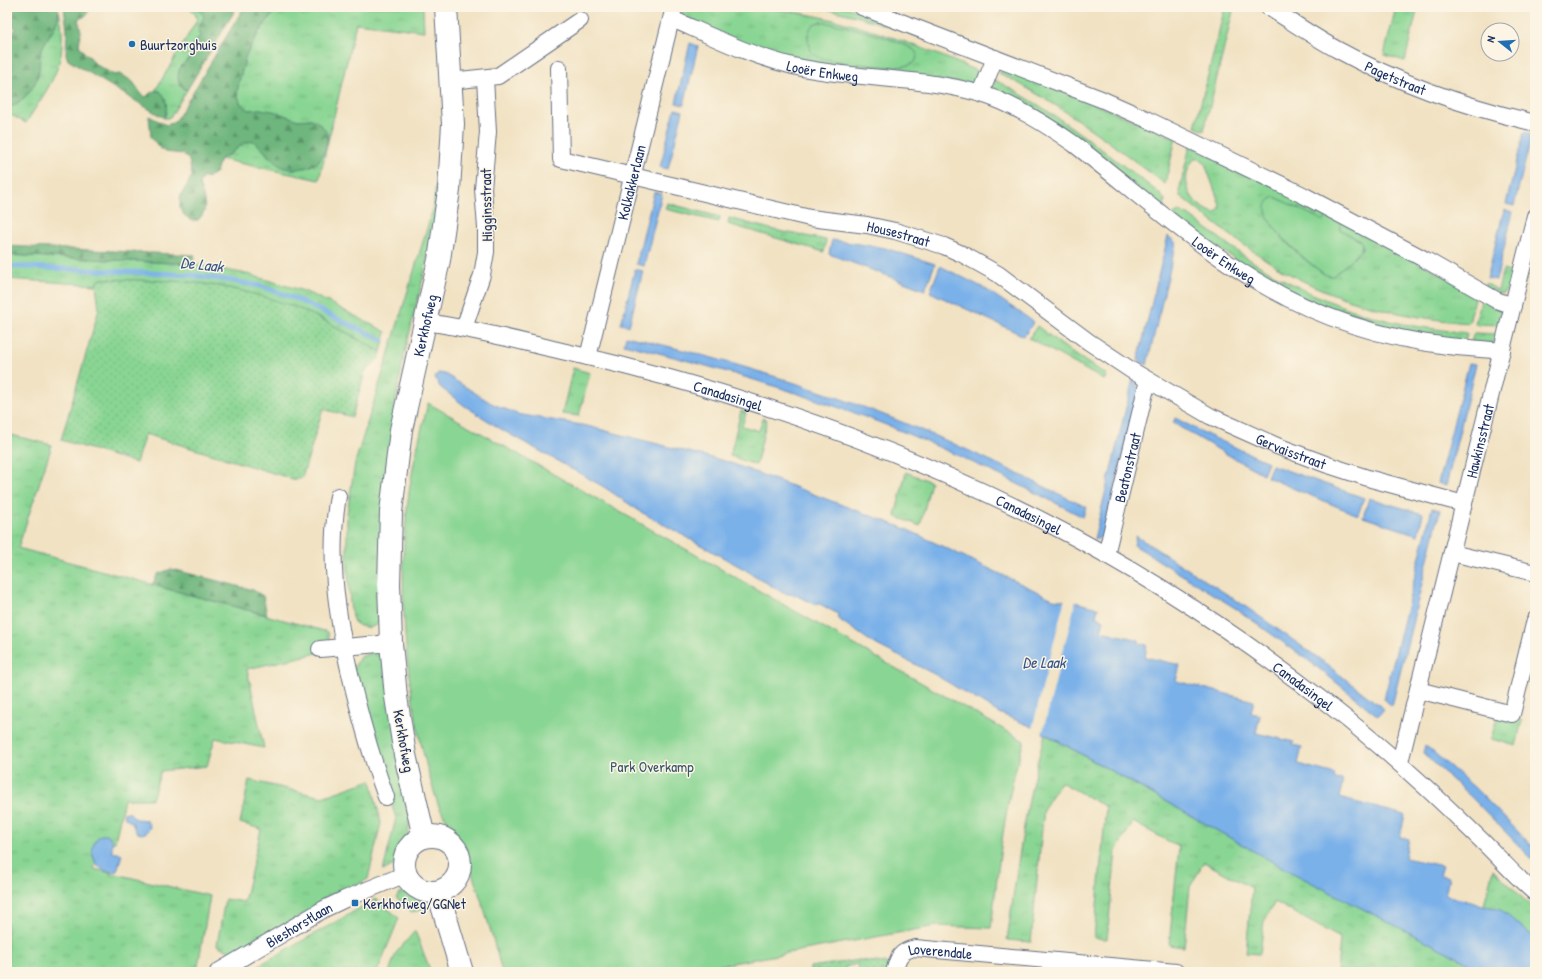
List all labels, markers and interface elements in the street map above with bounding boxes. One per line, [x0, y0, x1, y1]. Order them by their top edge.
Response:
north arrow [1480, 22, 1520, 62]
place label: Buurtzorghuis [140, 34, 217, 55]
text: N [1483, 34, 1498, 44]
marker: Buurtzorghuis [127, 39, 137, 49]
street label: Looër Enkweg [785, 54, 860, 86]
street label: Pagetstraat [1361, 55, 1430, 100]
street label: Kolkakkerlaan [612, 142, 650, 222]
street label: Higginsstraat [475, 167, 497, 242]
street label: Housestraat [865, 215, 934, 252]
street label: Looër Enkweg [1188, 231, 1260, 289]
water label: De Laak [180, 251, 226, 277]
street label: Kerkhofweg [407, 292, 442, 358]
street label: Canadasingel [691, 375, 765, 416]
street label: Hawkinsstraat [1460, 401, 1499, 480]
street label: Gervaisstraat [1253, 427, 1330, 474]
street label: Beatonstraat [1108, 430, 1146, 505]
street label: Canadasingel [993, 489, 1066, 539]
water label: De Laak [1023, 651, 1067, 673]
street label: Canadasingel [1269, 656, 1338, 715]
street label: Kerkhofweg [388, 708, 420, 774]
park label: Park Overkamp [610, 756, 694, 777]
place label: Kerkhofweg/GGNet [363, 893, 467, 914]
street label: Bieshorstlaan [261, 896, 336, 952]
marker: Kerkhofweg/GGNet [350, 898, 360, 908]
street label: Loverendale [906, 937, 973, 964]

